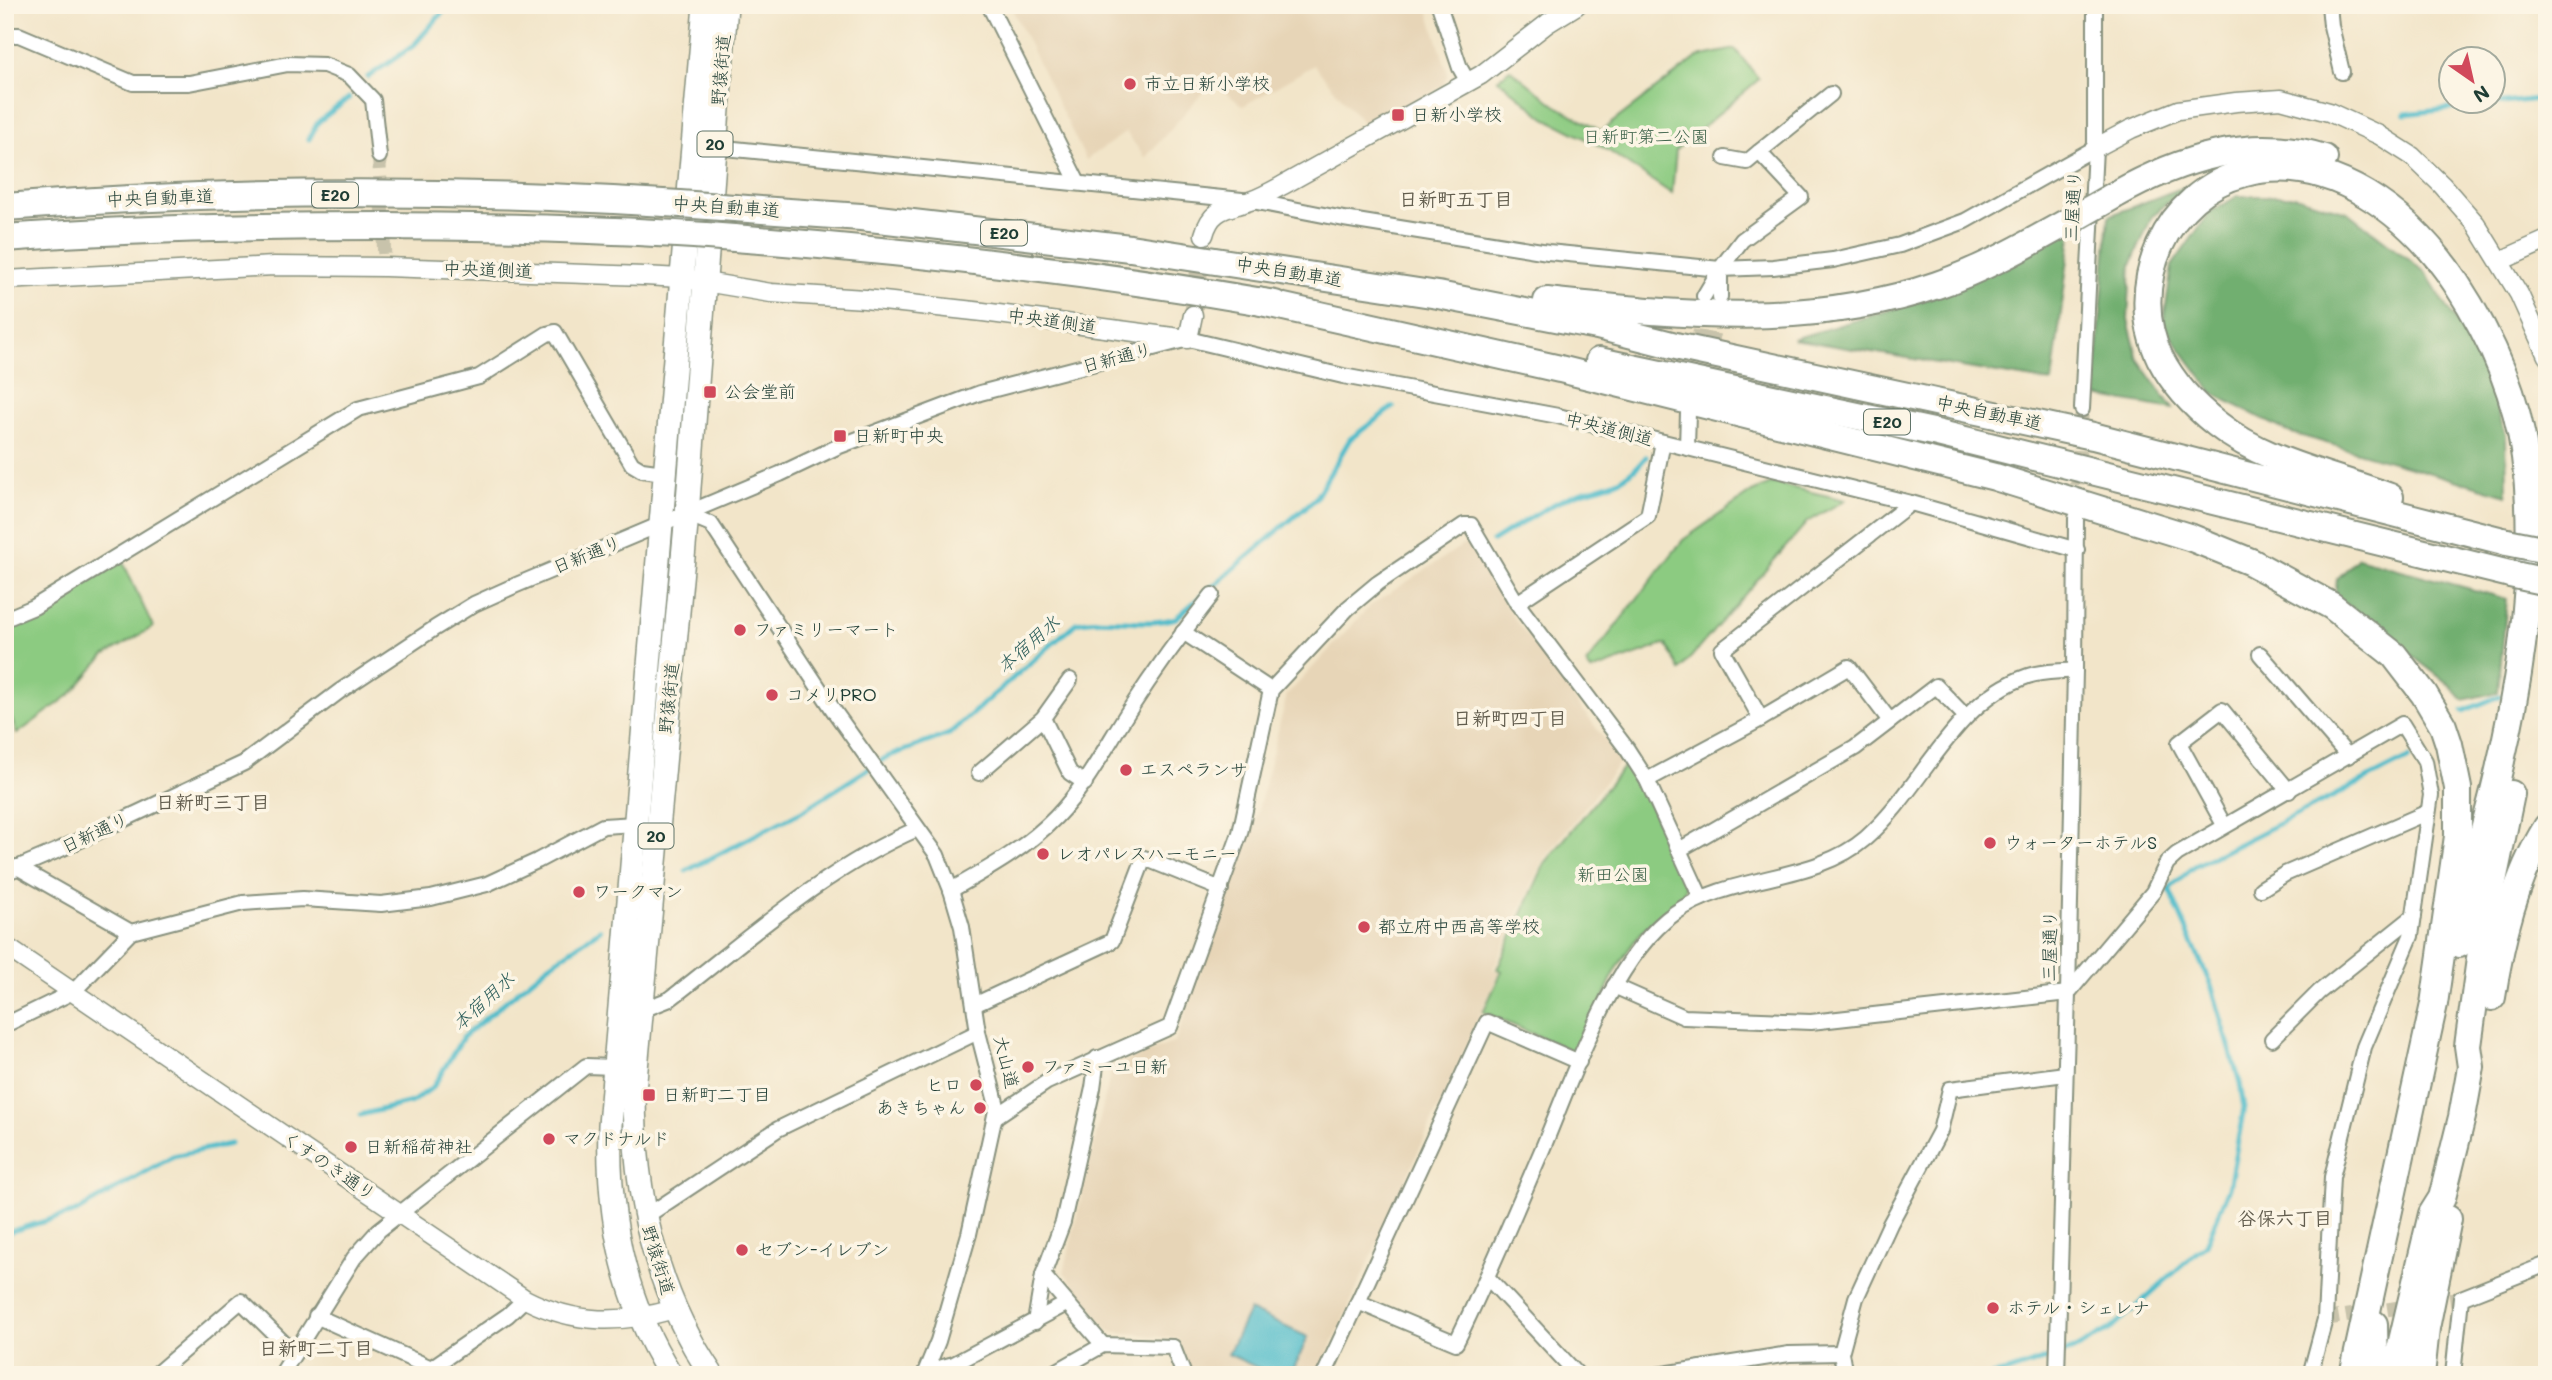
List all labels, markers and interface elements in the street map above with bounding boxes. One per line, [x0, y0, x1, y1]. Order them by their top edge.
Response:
street label: 野猿街道 [705, 33, 735, 107]
north arrow [2436, 46, 2506, 116]
place label: 市立日新小学校 [1144, 71, 1270, 95]
marker: 市立日新小学校 [1122, 76, 1138, 92]
text: N [2469, 80, 2495, 109]
place label: 日新小学校 [1412, 102, 1502, 126]
marker: 日新小学校 [1390, 107, 1406, 123]
park label: 日新町第二公園 [1583, 124, 1709, 148]
road number: 20 [698, 132, 732, 156]
street label: 三屋通り [2058, 169, 2086, 243]
road number: E20 [312, 182, 358, 208]
street label: 中央自動車道 [106, 183, 214, 211]
district label: 日新町五丁目 [1399, 186, 1513, 211]
street label: 中央自動車道 [671, 190, 781, 222]
road number: E20 [981, 220, 1027, 246]
street label: 中央自動車道 [1234, 251, 1344, 291]
street label: 中央道側道 [443, 255, 533, 283]
street label: 中央道側道 [1006, 302, 1098, 338]
street label: 日新通り [1079, 336, 1155, 378]
place label: 公会堂前 [724, 379, 796, 403]
marker: 公会堂前 [702, 384, 718, 400]
street label: 中央自動車道 [1934, 389, 2045, 435]
street label: 中央道側道 [1563, 405, 1656, 451]
road number: E20 [1864, 410, 1910, 434]
place label: 日新町中央 [854, 423, 944, 447]
marker: 日新町中央 [832, 428, 848, 444]
street label: 日新通り [549, 529, 624, 579]
water label: 本宿用水 [991, 609, 1065, 678]
place label: ファミリーマート [754, 617, 898, 641]
marker: ファミリーマート [732, 622, 748, 638]
street label: 野猿街道 [652, 661, 684, 735]
place label: コメリPRO [786, 682, 877, 706]
marker: コメリPRO [764, 687, 780, 703]
district label: 日新町四丁目 [1453, 705, 1567, 730]
place label: エスペランサ [1140, 757, 1248, 781]
marker: エスペランサ [1118, 762, 1134, 778]
district label: 日新町三丁目 [156, 789, 270, 814]
street label: 日新通り [57, 806, 132, 858]
road number: 20 [638, 824, 674, 848]
place label: ウォーターホテルS [2004, 830, 2157, 854]
marker: ウォーターホテルS [1982, 835, 1998, 851]
place label: レオパレスハーモニー [1057, 841, 1237, 865]
marker: レオパレスハーモニー [1035, 846, 1051, 862]
park label: 新田公園 [1577, 862, 1649, 886]
place label: ワークマン [593, 879, 683, 903]
marker: ワークマン [571, 884, 587, 900]
street label: 三屋通り [2036, 910, 2062, 982]
place label: 都立府中西高等学校 [1378, 914, 1540, 938]
marker: 都立府中西高等学校 [1356, 919, 1372, 935]
water label: 本宿用水 [446, 966, 519, 1035]
street label: 大山道 [989, 1033, 1025, 1091]
place label: ファミーユ日新 [1042, 1054, 1168, 1078]
marker: ファミーユ日新 [1020, 1059, 1036, 1075]
place label: ヒロ [926, 1072, 962, 1096]
marker: ヒロ [968, 1077, 984, 1093]
place label: 日新町二丁目 [663, 1082, 771, 1106]
marker: 日新町二丁目 [641, 1087, 657, 1103]
place label: あきちゃん [876, 1095, 966, 1119]
marker: あきちゃん [972, 1100, 988, 1116]
street label: くすのき通り [278, 1125, 381, 1205]
place label: マクドナルド [563, 1126, 670, 1150]
marker: マクドナルド [541, 1131, 557, 1147]
place label: 日新稲荷神社 [365, 1134, 473, 1158]
marker: 日新稲荷神社 [343, 1139, 359, 1155]
district label: 谷保六丁目 [2237, 1205, 2333, 1230]
street label: 野猿街道 [637, 1222, 681, 1298]
place label: セブン-イレブン [756, 1237, 890, 1261]
marker: セブン-イレブン [734, 1242, 750, 1258]
place label: ホテル・シェレナ [2007, 1295, 2150, 1319]
marker: ホテル・シェレナ [1985, 1300, 2001, 1316]
district label: 日新町二丁目 [259, 1335, 373, 1360]

